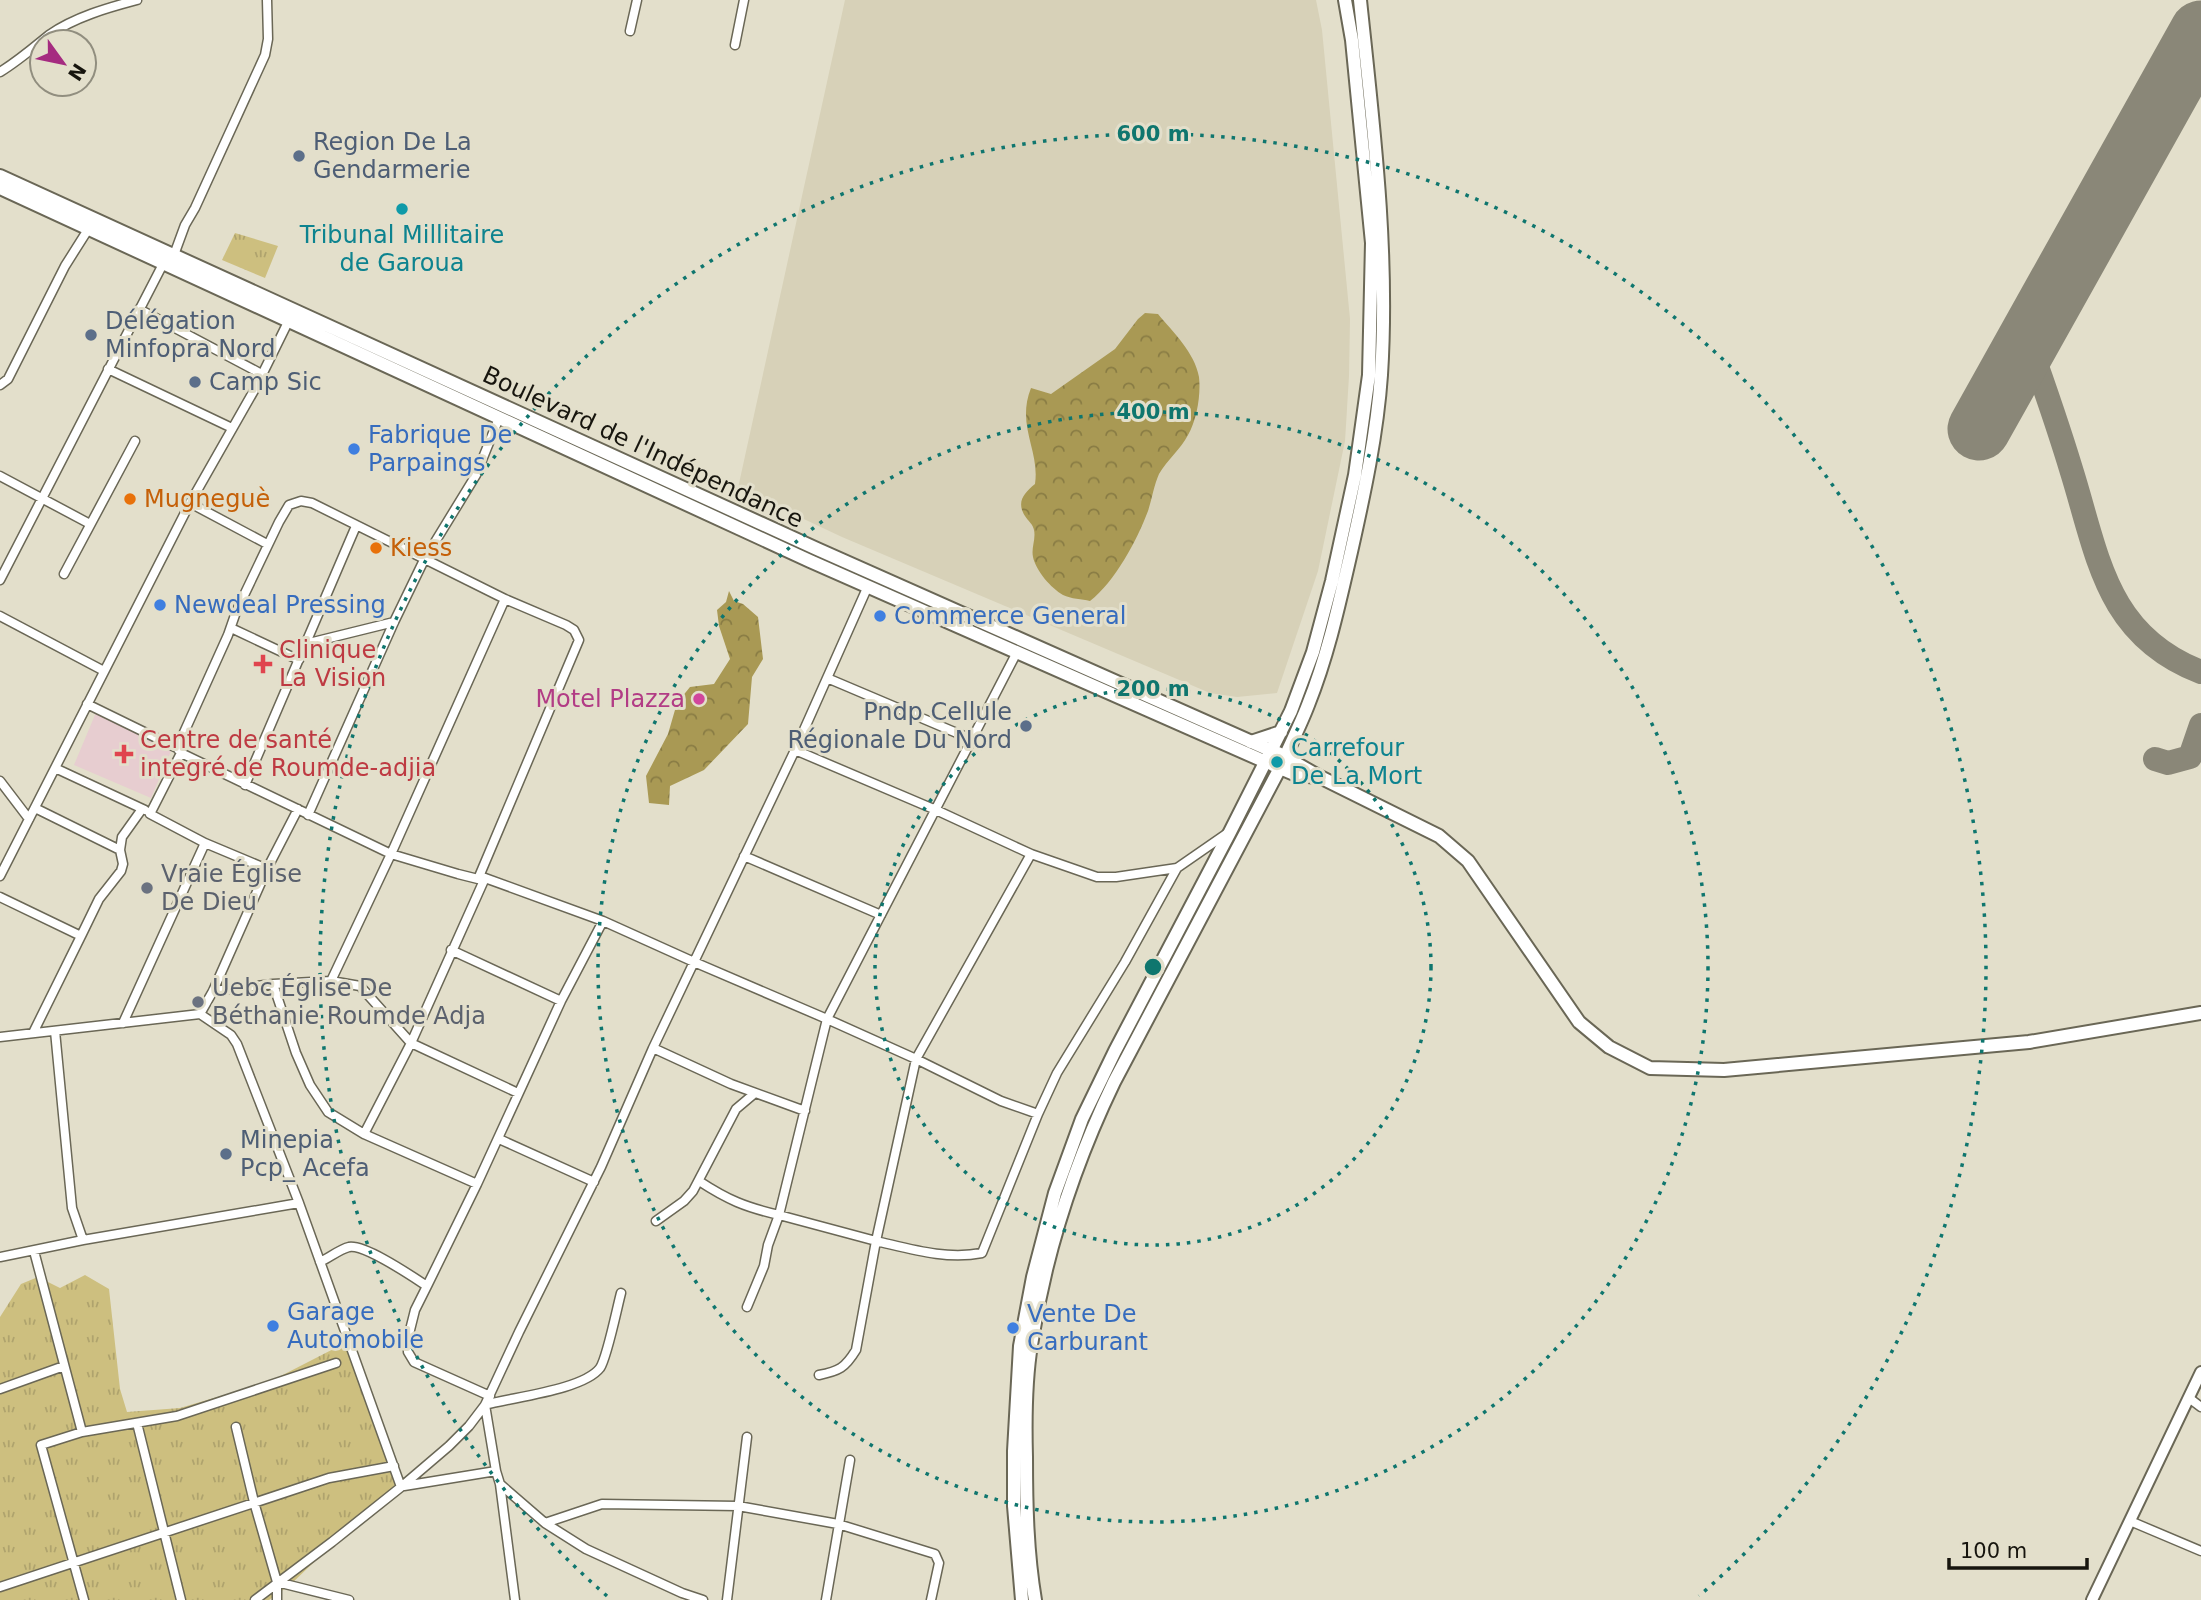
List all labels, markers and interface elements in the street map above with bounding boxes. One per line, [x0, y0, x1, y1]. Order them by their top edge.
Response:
north arrow [28, 28, 98, 98]
text: N [64, 60, 91, 85]
text: 600 m [1116, 122, 1190, 146]
place label: Region De La Gendarmerie [313, 128, 472, 184]
marker: Region De La Gendarmerie [291, 148, 307, 164]
marker: Tribunal Millitaire de Garoua [394, 201, 410, 217]
place label: Tribunal Millitaire de Garoua [299, 221, 504, 277]
place label: Délégation Minfopra Nord [105, 307, 275, 363]
marker: Délégation Minfopra Nord [83, 327, 99, 343]
street label: Boulevard de l'Indépendance [478, 360, 808, 534]
place label: Camp Sic [209, 368, 322, 396]
marker: Camp Sic [187, 374, 203, 390]
text: 400 m [1116, 400, 1190, 424]
place label: Fabrique De Parpaings [368, 421, 512, 477]
marker: Fabrique De Parpaings [346, 441, 362, 457]
place label: Mugneguè [144, 485, 270, 513]
marker: Mugneguè [122, 491, 138, 507]
place label: Kiess [390, 534, 452, 562]
marker: Kiess [368, 540, 384, 556]
place label: Newdeal Pressing [174, 591, 386, 619]
marker: Newdeal Pressing [152, 597, 168, 613]
place label: Commerce General [894, 602, 1126, 630]
marker: Commerce General [872, 608, 888, 624]
place label: Clinique La Vision [279, 636, 386, 692]
marker: Clinique La Vision [253, 654, 273, 674]
text: 200 m [1116, 677, 1190, 701]
place label: Motel Plazza [535, 685, 685, 713]
marker: Motel Plazza [691, 691, 707, 707]
place label: Pndp Cellule Régionale Du Nord [787, 698, 1012, 754]
marker: Pndp Cellule Régionale Du Nord [1018, 718, 1034, 734]
place label: Centre de santé integré de Roumde-adjia [140, 726, 436, 782]
place label: Carrefour De La Mort [1291, 734, 1422, 790]
marker: Centre de santé integré de Roumde-adjia [114, 744, 134, 764]
marker: Carrefour De La Mort [1269, 754, 1285, 770]
place label: Vraie Église De Dieu [161, 859, 302, 916]
marker: Vraie Église De Dieu [139, 880, 155, 896]
centre of rings [1141, 955, 1165, 979]
place label: Uebc Église De Béthanie Roumde Adja [212, 973, 486, 1030]
marker: Uebc Église De Béthanie Roumde Adja [190, 994, 206, 1010]
place label: Minepia Pcp_ Acefa [240, 1126, 370, 1182]
marker: Minepia Pcp_ Acefa [218, 1146, 234, 1162]
place label: Garage Automobile [287, 1298, 424, 1354]
place label: Vente De Carburant [1027, 1300, 1148, 1356]
marker: Garage Automobile [265, 1318, 281, 1334]
marker: Vente De Carburant [1005, 1320, 1021, 1336]
scale bar [1949, 1526, 2087, 1570]
text: 100 m [1960, 1539, 2027, 1563]

